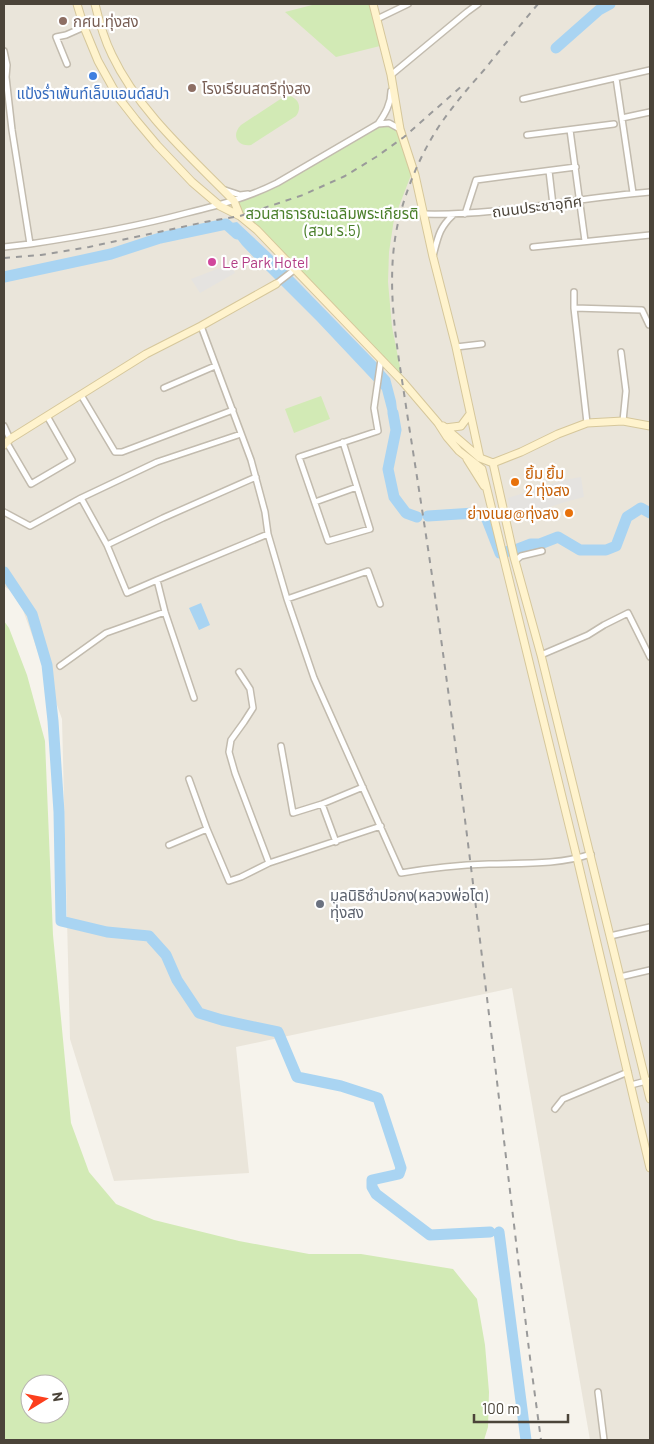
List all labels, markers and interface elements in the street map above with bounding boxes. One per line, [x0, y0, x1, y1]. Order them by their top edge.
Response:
place label: กศน.ทุ่งสง [73, 12, 139, 31]
marker: กศน.ทุ่งสง [57, 15, 69, 27]
marker: แป้งร่ำเพ้นท์เล็บแอนด์สปา [87, 70, 99, 82]
place label: โรงเรียนสตรีทุ่งสง [202, 79, 311, 98]
marker: โรงเรียนสตรีทุ่งสง [186, 82, 198, 94]
place label: แป้งร่ำเพ้นท์เล็บแอนด์สปา [17, 83, 169, 102]
street label: ถนนประชาอุทิศ [491, 192, 583, 221]
park label: สวนสาธารณะเฉลิมพระเกียรติ (สวน ร.5) [245, 204, 419, 239]
place label: Le Park Hotel [222, 253, 309, 271]
marker: Le Park Hotel [206, 256, 218, 268]
place label: ยิ้ม ยิ้ม 2 ทุ่งสง [525, 464, 570, 500]
marker: ยิ้ม ยิ้ม 2 ทุ่งสง [509, 476, 521, 488]
place label: ย่างเนย@ทุ่งสง [467, 504, 559, 523]
marker: ย่างเนย@ทุ่งสง [563, 507, 575, 519]
place label: มูลนิธิซำปอกง(หลวงพ่อโต) ทุ่งสง [330, 886, 488, 922]
marker: มูลนิธิซำปอกง(หลวงพ่อโต) ทุ่งสง [314, 898, 326, 910]
north arrow [20, 1374, 70, 1424]
text: N [49, 1391, 67, 1403]
scale bar [474, 1392, 568, 1424]
text: 100 m [482, 1399, 520, 1417]

